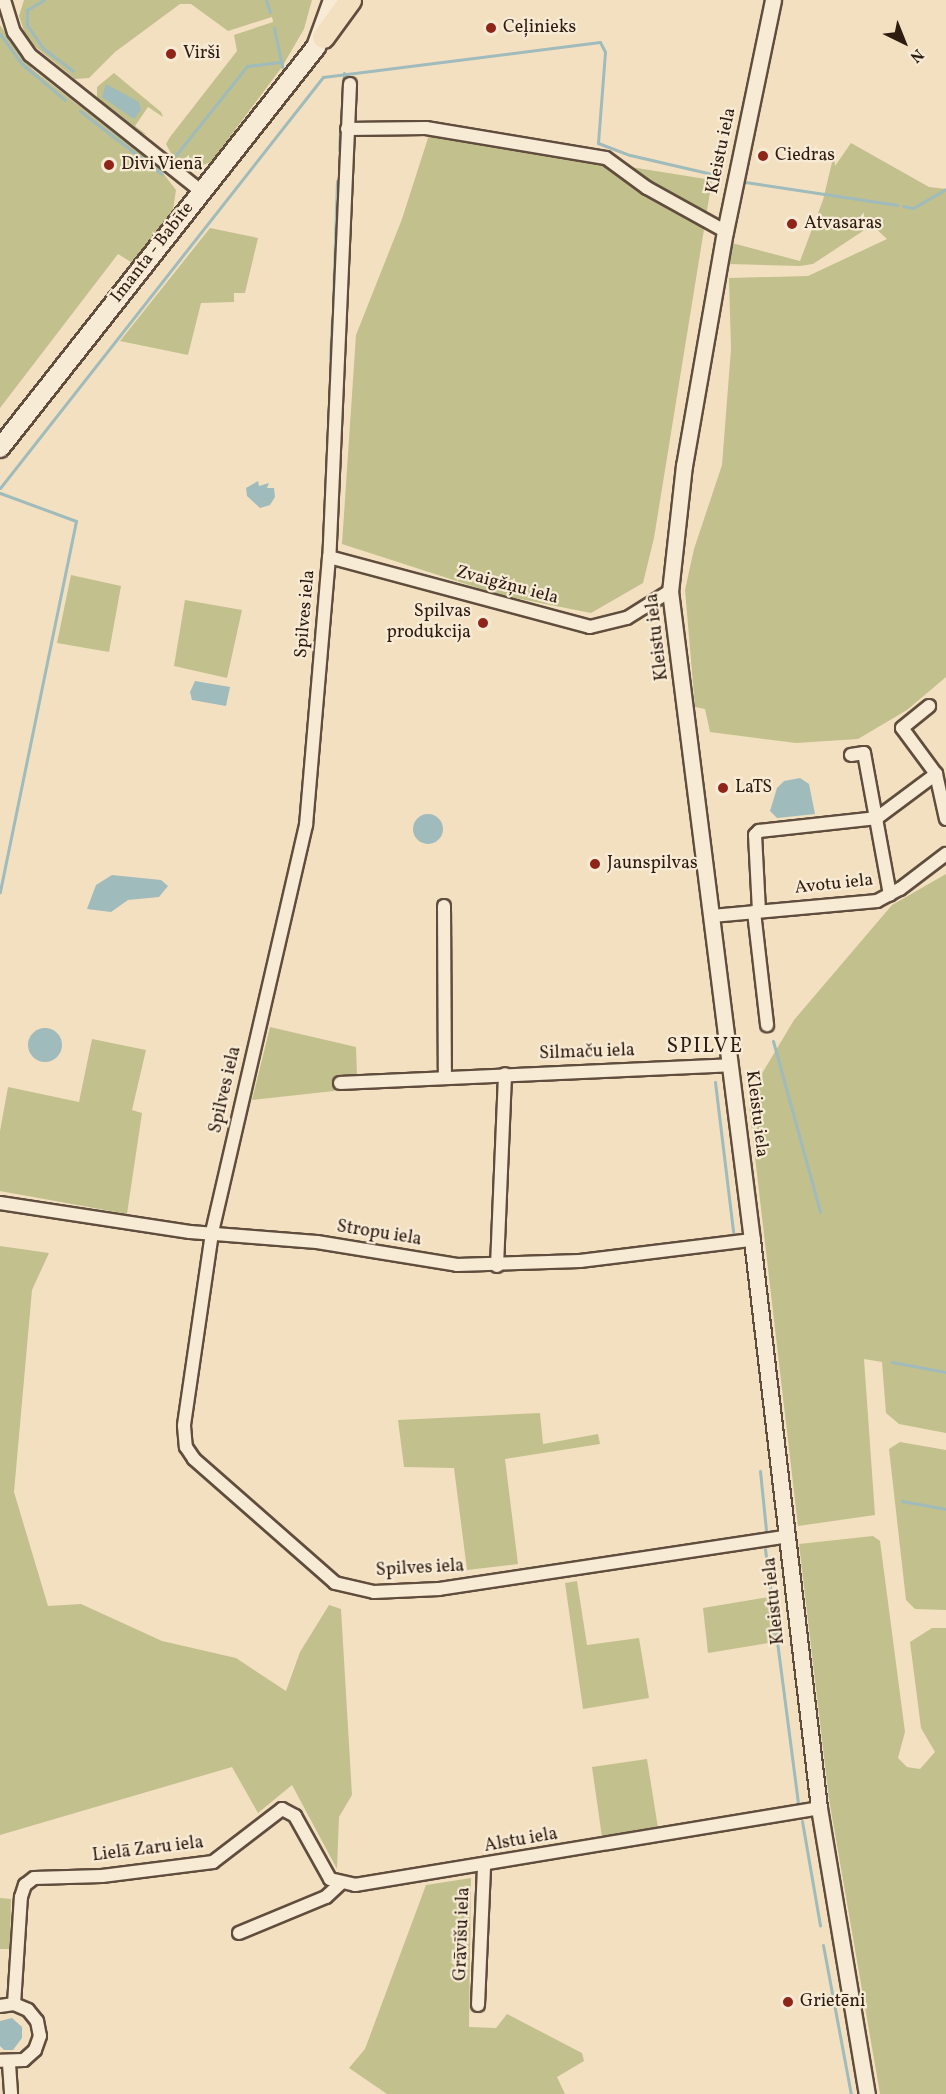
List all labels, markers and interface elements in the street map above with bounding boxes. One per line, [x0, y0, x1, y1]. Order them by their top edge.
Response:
north arrow [874, 12, 934, 72]
place label: Ceļinieks [503, 17, 576, 39]
marker: Ceļinieks [484, 21, 498, 35]
place label: Virši [183, 43, 221, 65]
text: N [905, 43, 928, 67]
marker: Virši [164, 47, 178, 61]
street label: Kleistu iela [702, 106, 742, 196]
place label: Ciedras [775, 145, 835, 167]
marker: Ciedras [756, 149, 770, 163]
place label: Divi Vienā [121, 154, 203, 176]
marker: Divi Vienā [102, 158, 116, 172]
street label: Imanta - Babīte [107, 198, 199, 308]
place label: Atvasaras [804, 213, 882, 235]
marker: Atvasaras [785, 217, 799, 231]
street label: Zvaigžņu iela [453, 562, 561, 610]
street label: Spilves iela [291, 569, 321, 659]
street label: Kleistu iela [642, 592, 674, 682]
place label: Spilvas produkcija [386, 602, 471, 644]
marker: Spilvas produkcija [476, 616, 490, 630]
place label: LaTS [735, 777, 772, 799]
marker: LaTS [716, 781, 730, 795]
place label: Jaunspilvas [607, 853, 698, 875]
marker: Jaunspilvas [588, 857, 602, 871]
street label: Avotu iela [794, 870, 874, 900]
district label: SPILVE [666, 1034, 744, 1060]
street label: Silmaču iela [539, 1041, 635, 1065]
street label: Spilves iela [206, 1044, 246, 1136]
street label: Kleistu iela [740, 1069, 772, 1159]
street label: Stropu iela [335, 1217, 423, 1251]
street label: Spilves iela [375, 1556, 465, 1582]
street label: Kleistu iela [760, 1556, 790, 1646]
street label: Alstu iela [483, 1824, 559, 1858]
street label: Lielā Zaru iela [91, 1832, 205, 1868]
street label: Grāvīšu iela [451, 1887, 475, 1981]
place label: Grietēni [800, 1991, 865, 2013]
marker: Grietēni [781, 1995, 795, 2009]

